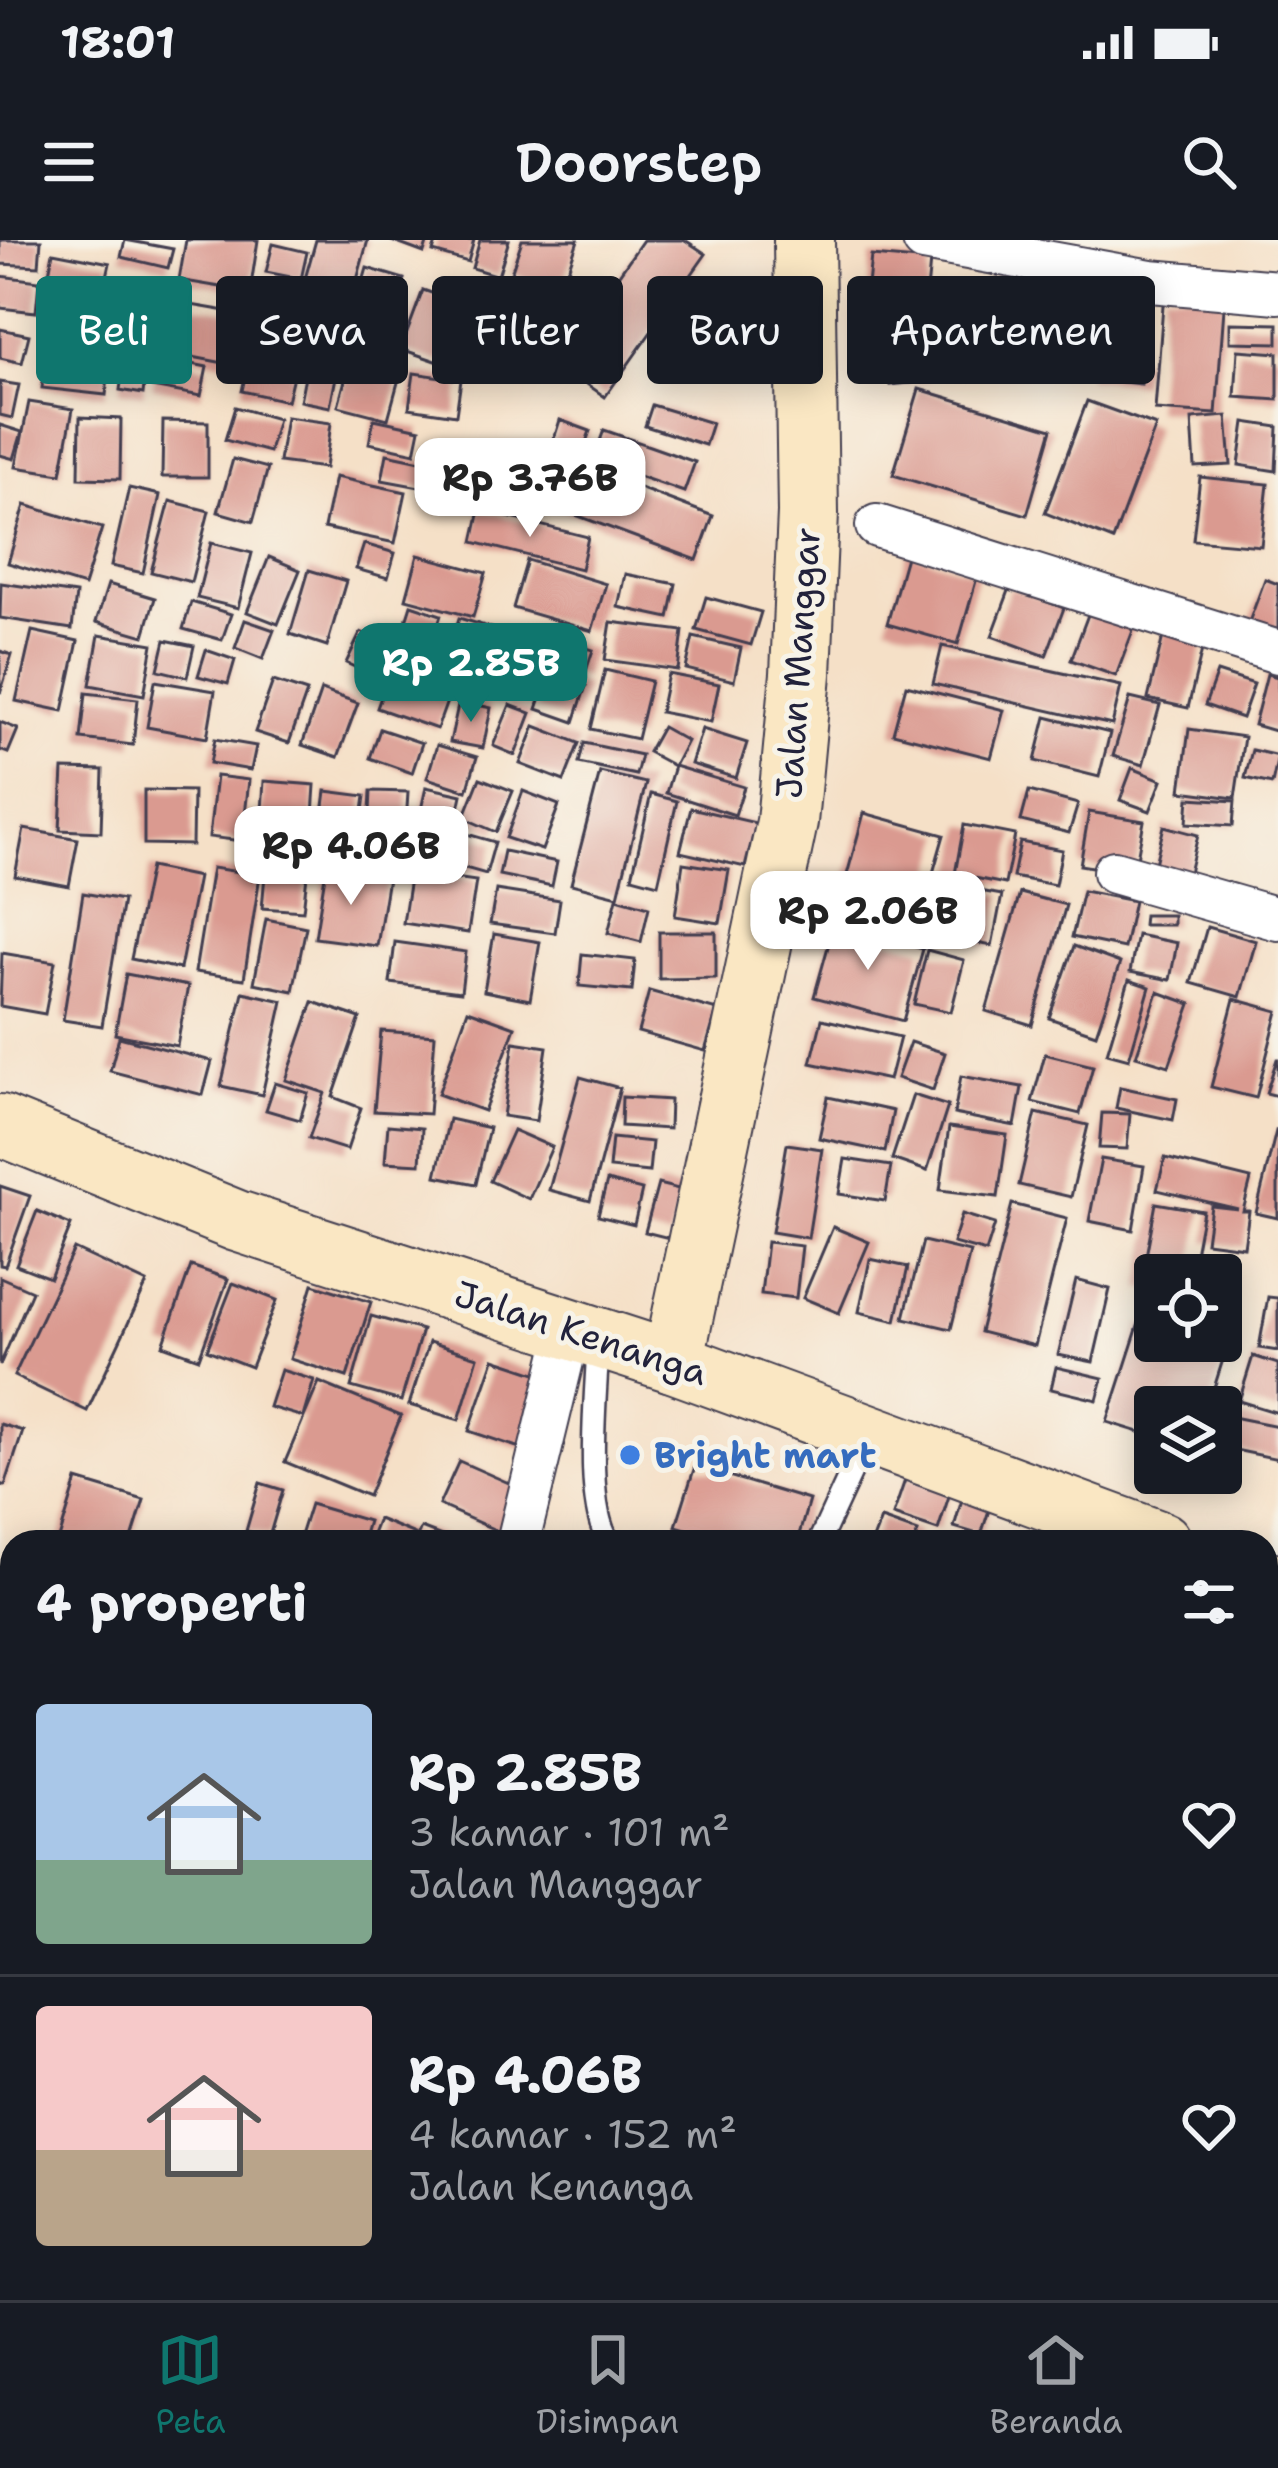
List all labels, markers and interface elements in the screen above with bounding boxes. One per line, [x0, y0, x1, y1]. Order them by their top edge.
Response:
text: 18:01 [60, 12, 175, 72]
text: Doorstep [516, 126, 762, 198]
icon: menu [36, 129, 102, 195]
icon: search [1176, 129, 1242, 195]
chip: Beli [36, 276, 192, 384]
chip: Sewa [216, 276, 408, 384]
chip: Filter [432, 276, 623, 384]
chip: Baru [647, 276, 823, 384]
chip: Apartemen [847, 276, 1155, 384]
pin: Rp 3.76B [406, 438, 654, 540]
text: Rp 3.76B [441, 451, 619, 503]
street label: Jalan Manggar [764, 525, 832, 801]
pin: Rp 2.85B [347, 623, 595, 725]
text: Rp 2.85B [381, 636, 561, 688]
pin: Rp 4.06B [227, 806, 475, 908]
text: Rp 4.06B [261, 819, 441, 871]
pin: Rp 2.06B [744, 871, 992, 973]
text: Rp 2.06B [777, 884, 959, 936]
map controls [1134, 1254, 1242, 1494]
button: locate [1134, 1254, 1242, 1362]
street label: Jalan Kenanga [448, 1269, 714, 1397]
button: layers [1134, 1386, 1242, 1494]
place label: Bright mart [654, 1431, 877, 1480]
marker: Bright mart [617, 1442, 643, 1468]
text: 4 properti [36, 1568, 307, 1636]
icon: filters [1176, 1569, 1242, 1635]
text: Rp 2.85B [408, 1738, 643, 1806]
icon: home [132, 1752, 276, 1896]
icon: heart [1176, 1791, 1242, 1857]
text: 3 kamar · 101 m² [408, 1806, 730, 1858]
text: Jalan Manggar [408, 1858, 703, 1910]
text: Rp 4.06B [408, 2040, 643, 2108]
icon: home [132, 2054, 276, 2198]
icon: heart [1176, 2093, 1242, 2159]
text: 4 kamar · 152 m² [408, 2108, 737, 2160]
text: Jalan Kenanga [408, 2160, 693, 2212]
tab: Peta [155, 2327, 226, 2444]
tab: Disimpan [536, 2327, 679, 2444]
tab: Beranda [990, 2327, 1123, 2444]

